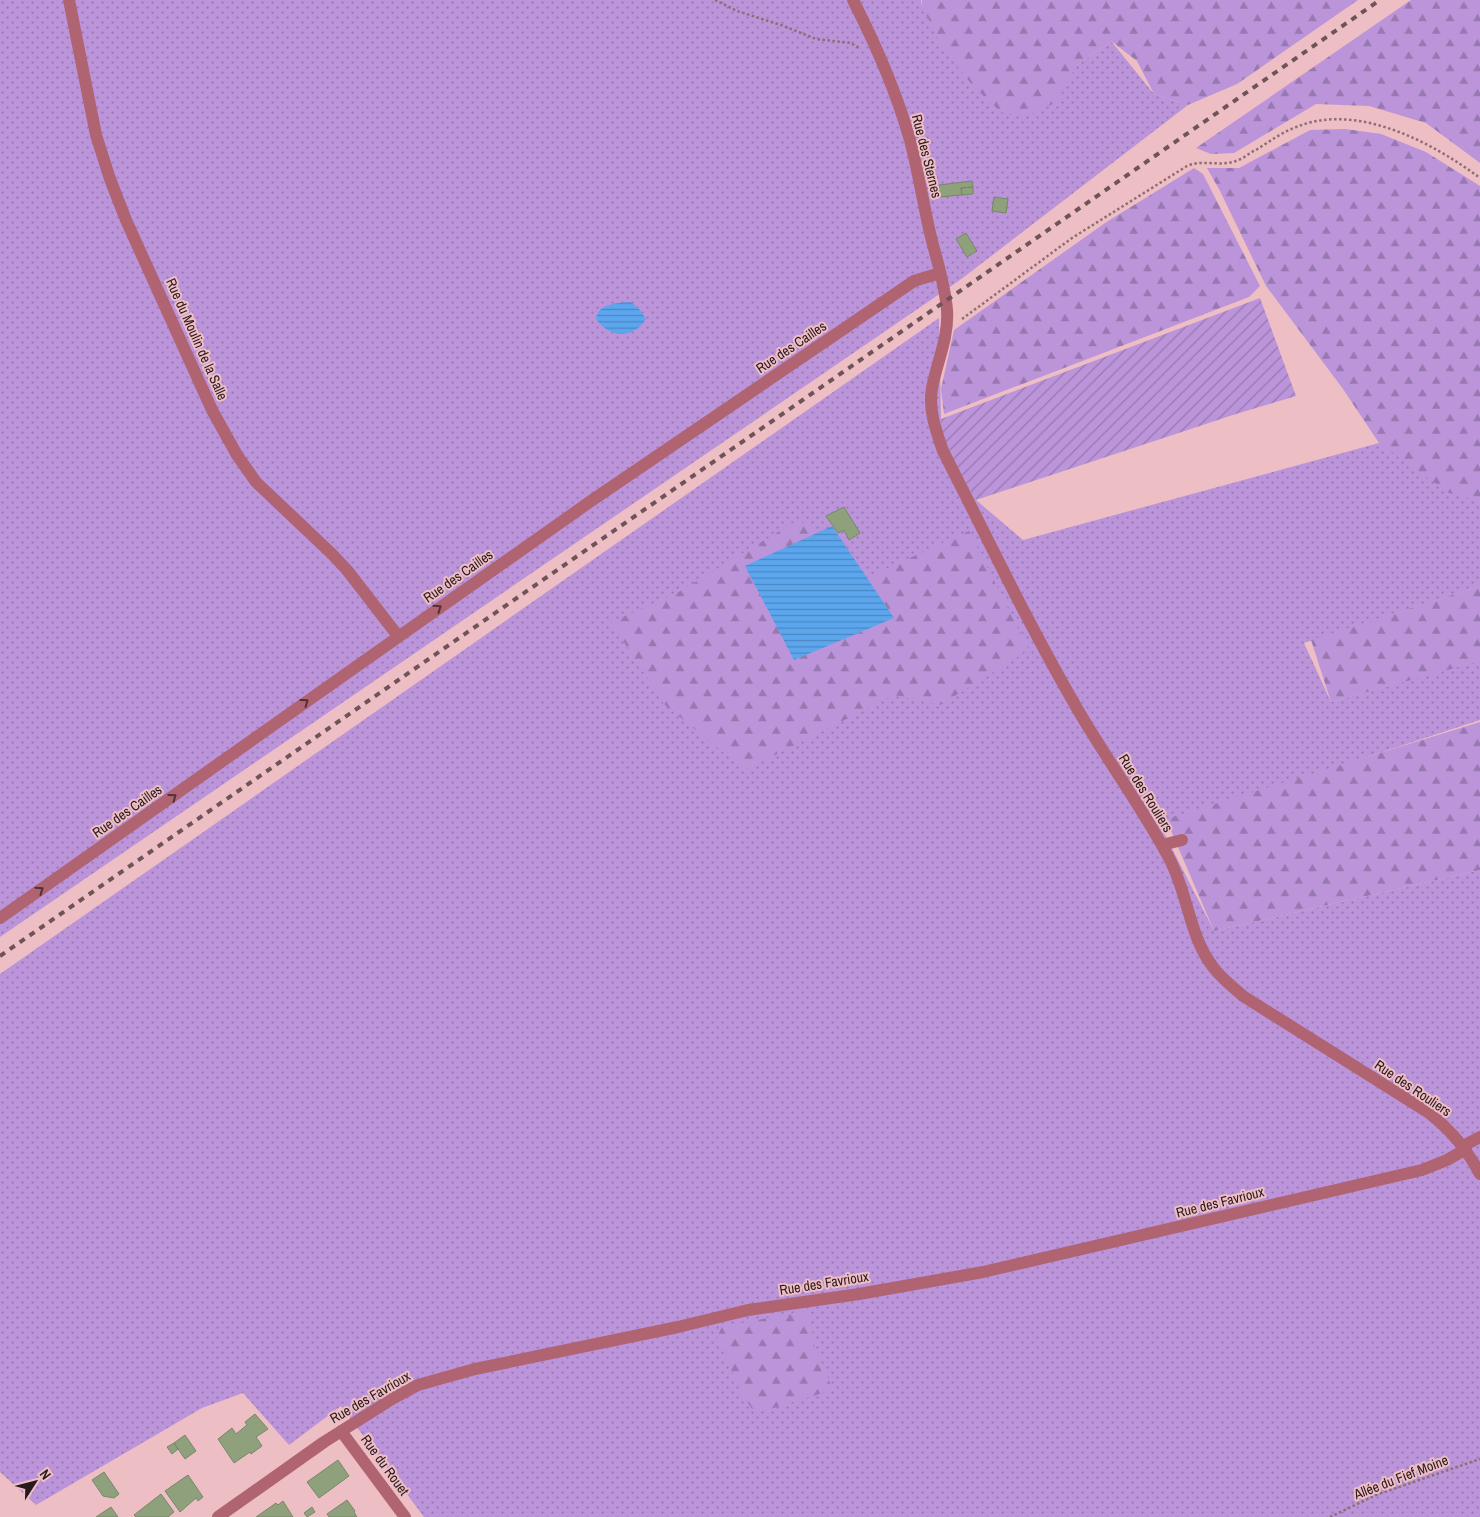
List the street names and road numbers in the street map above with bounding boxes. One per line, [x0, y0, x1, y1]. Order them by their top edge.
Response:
street label: Rue des Sternes [908, 112, 946, 200]
street label: Rue du Moulin de la Salle [162, 275, 232, 403]
street label: Rue des Cailles [752, 317, 830, 377]
street label: Rue des Cailles [420, 545, 497, 607]
street label: Rue des Rouliers [1115, 751, 1177, 836]
street label: Rue des Cailles [89, 780, 166, 842]
street label: Rue des Rouliers [1371, 1056, 1455, 1120]
street label: Rue des Favrioux [1174, 1182, 1266, 1222]
street label: Rue des Favrioux [778, 1267, 870, 1299]
street label: Rue des Favrioux [327, 1367, 414, 1427]
street label: Rue du Rouet [357, 1431, 413, 1499]
street label: Allée du Fief Moine [1350, 1451, 1451, 1504]

